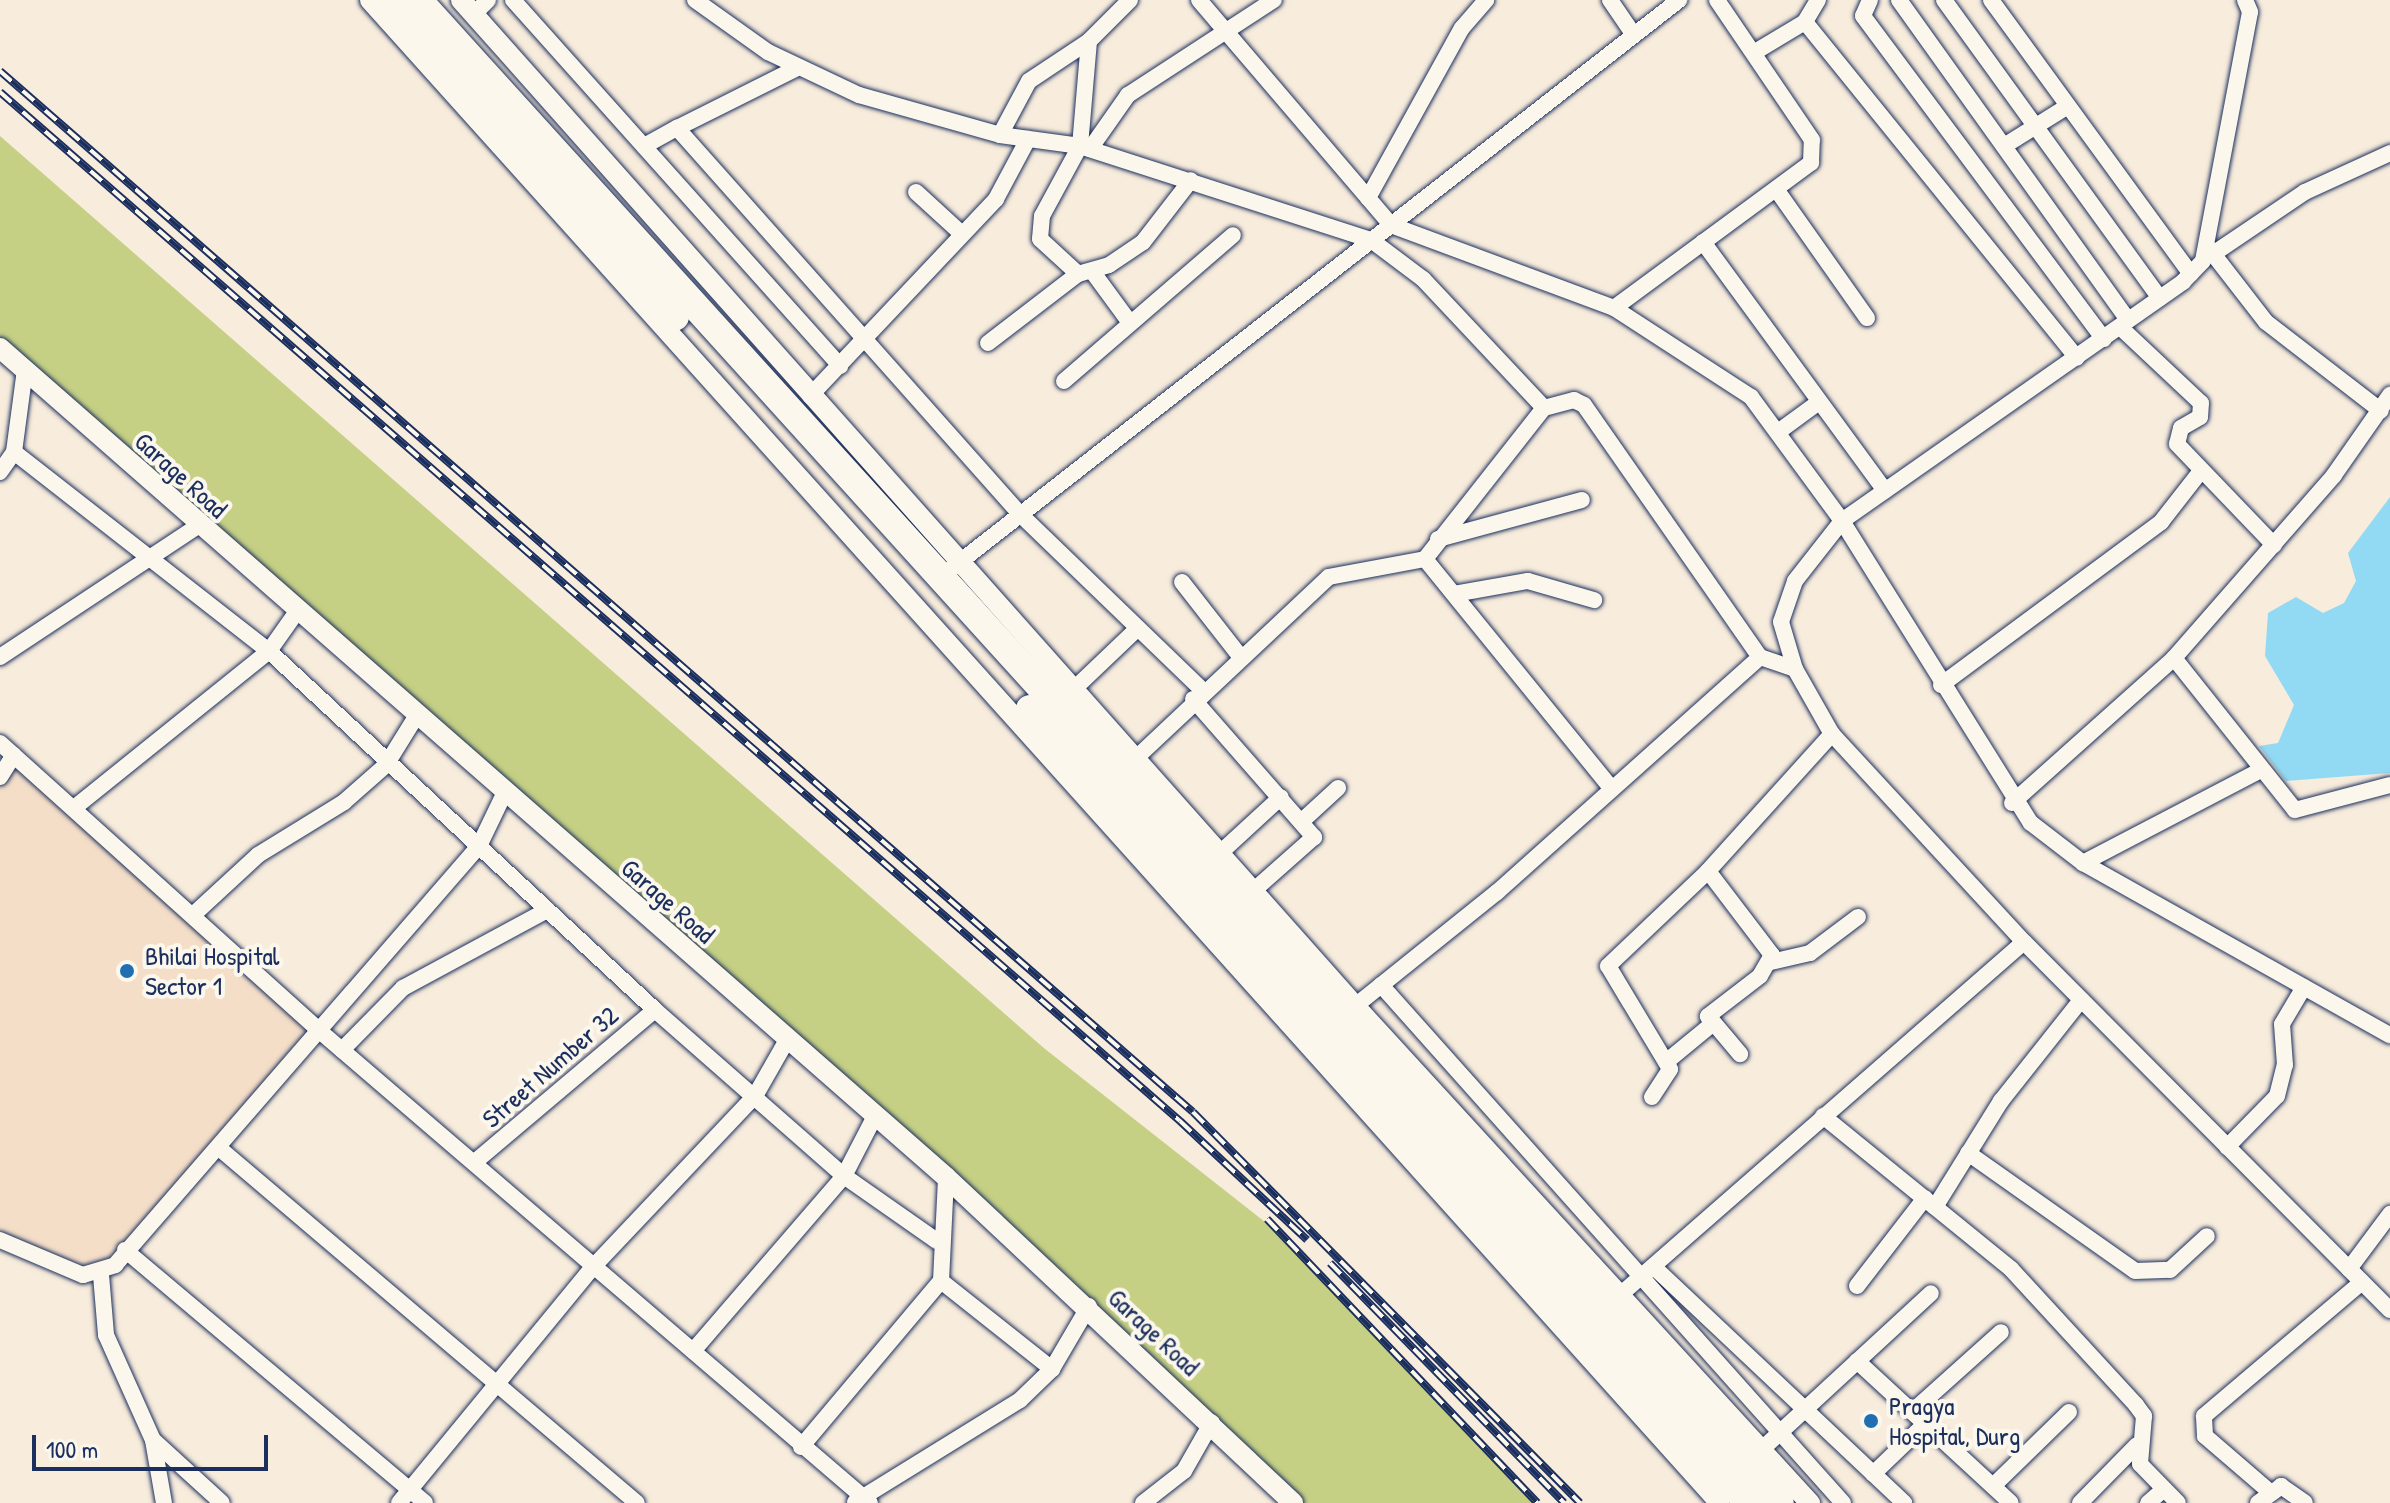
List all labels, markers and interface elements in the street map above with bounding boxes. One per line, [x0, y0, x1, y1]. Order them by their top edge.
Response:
street label: Garage Road [128, 425, 234, 525]
street label: Garage Road [615, 852, 721, 950]
place label: Bhilai Hospital Sector 1 [145, 940, 279, 1002]
marker: Bhilai Hospital Sector 1 [116, 960, 138, 982]
street label: Street Number 32 [476, 1000, 624, 1134]
street label: Garage Road [1102, 1282, 1206, 1382]
place label: Pragya Hospital, Durg [1889, 1390, 2020, 1452]
marker: Pragya Hospital, Durg [1860, 1410, 1882, 1432]
scale bar [36, 1419, 272, 1469]
text: 100 m [46, 1433, 98, 1465]

